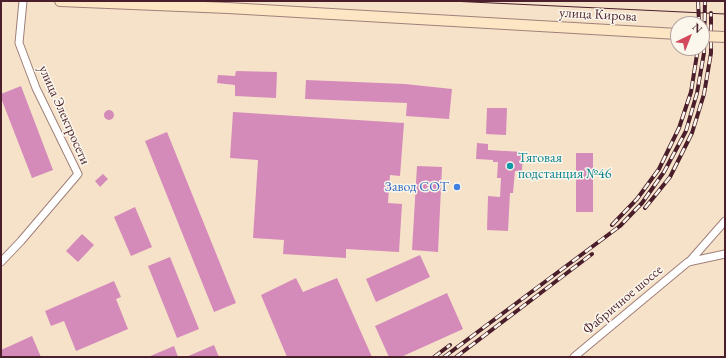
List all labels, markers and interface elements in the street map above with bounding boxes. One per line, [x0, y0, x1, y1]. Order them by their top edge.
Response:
street label: улица Кирова [559, 5, 637, 25]
north arrow [670, 16, 710, 56]
text: N [689, 20, 706, 36]
street label: улица Электросети [35, 63, 93, 167]
place label: Тяговая подстанция №46 [518, 150, 612, 182]
marker: Тяговая подстанция №46 [505, 161, 515, 171]
place label: Завод СОТ [385, 179, 449, 195]
marker: Завод СОТ [452, 182, 462, 192]
street label: Фабричное шоссе [580, 262, 666, 338]

